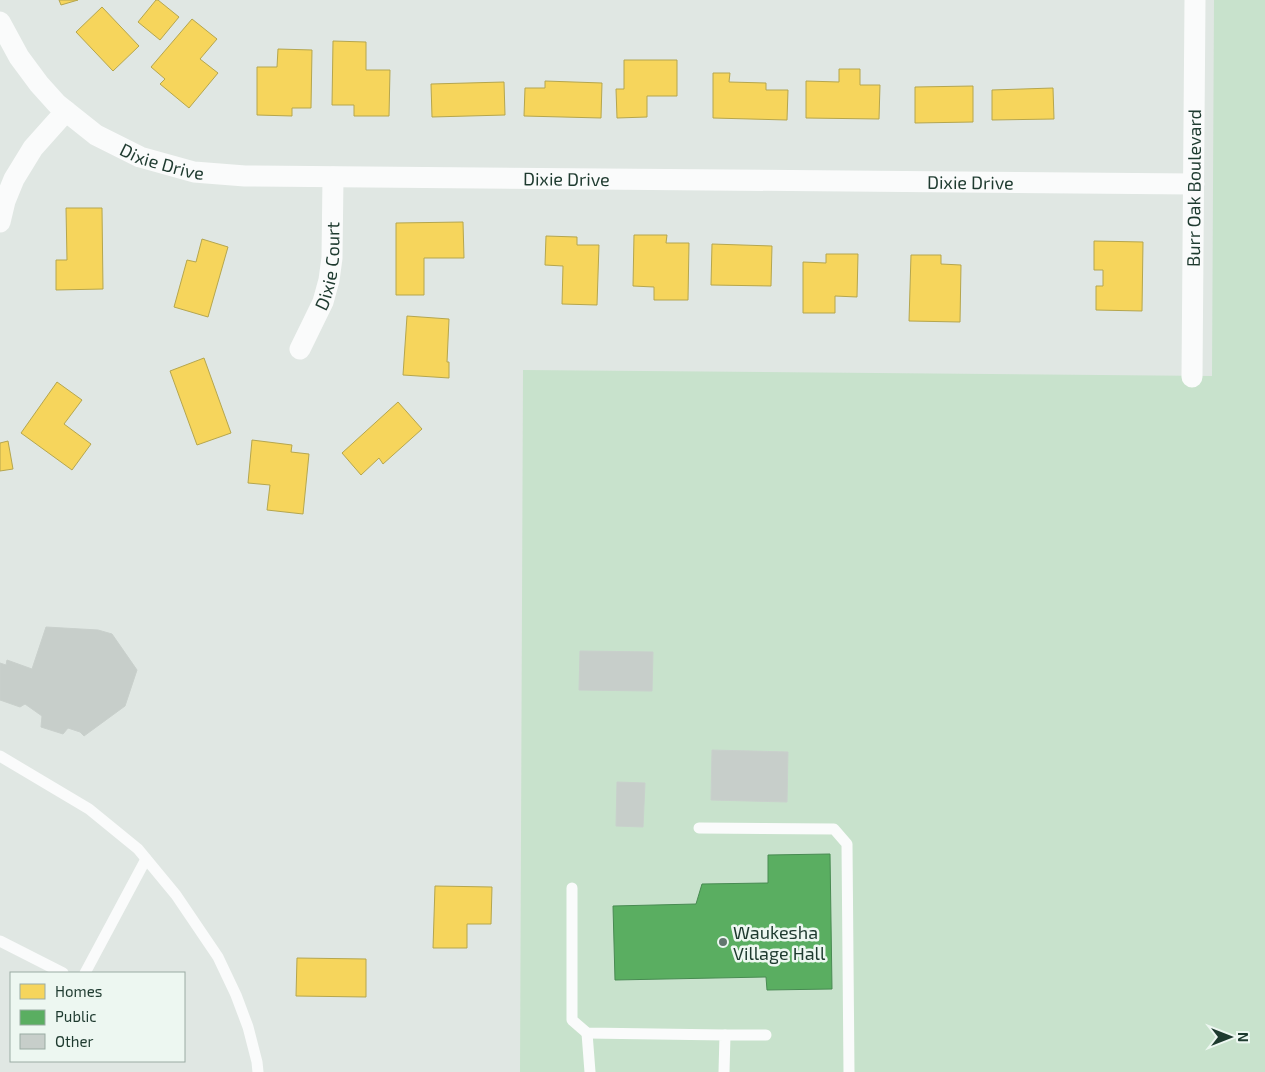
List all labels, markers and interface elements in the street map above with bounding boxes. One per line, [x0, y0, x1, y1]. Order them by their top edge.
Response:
street label: Burr Oak Boulevard [1182, 109, 1205, 267]
street label: Dixie Drive [117, 138, 205, 184]
street label: Dixie Drive [523, 167, 610, 190]
street label: Dixie Drive [927, 171, 1014, 193]
street label: Dixie Court [310, 222, 343, 314]
place label: Waukesha Village Hall [733, 921, 826, 964]
marker: Waukesha Village Hall [717, 936, 729, 948]
legend [10, 972, 185, 1062]
text: Homes [55, 982, 102, 1000]
text: Public [55, 1007, 96, 1025]
north arrow [1205, 1012, 1255, 1062]
text: Other [55, 1032, 94, 1050]
text: N [1235, 1032, 1252, 1042]

